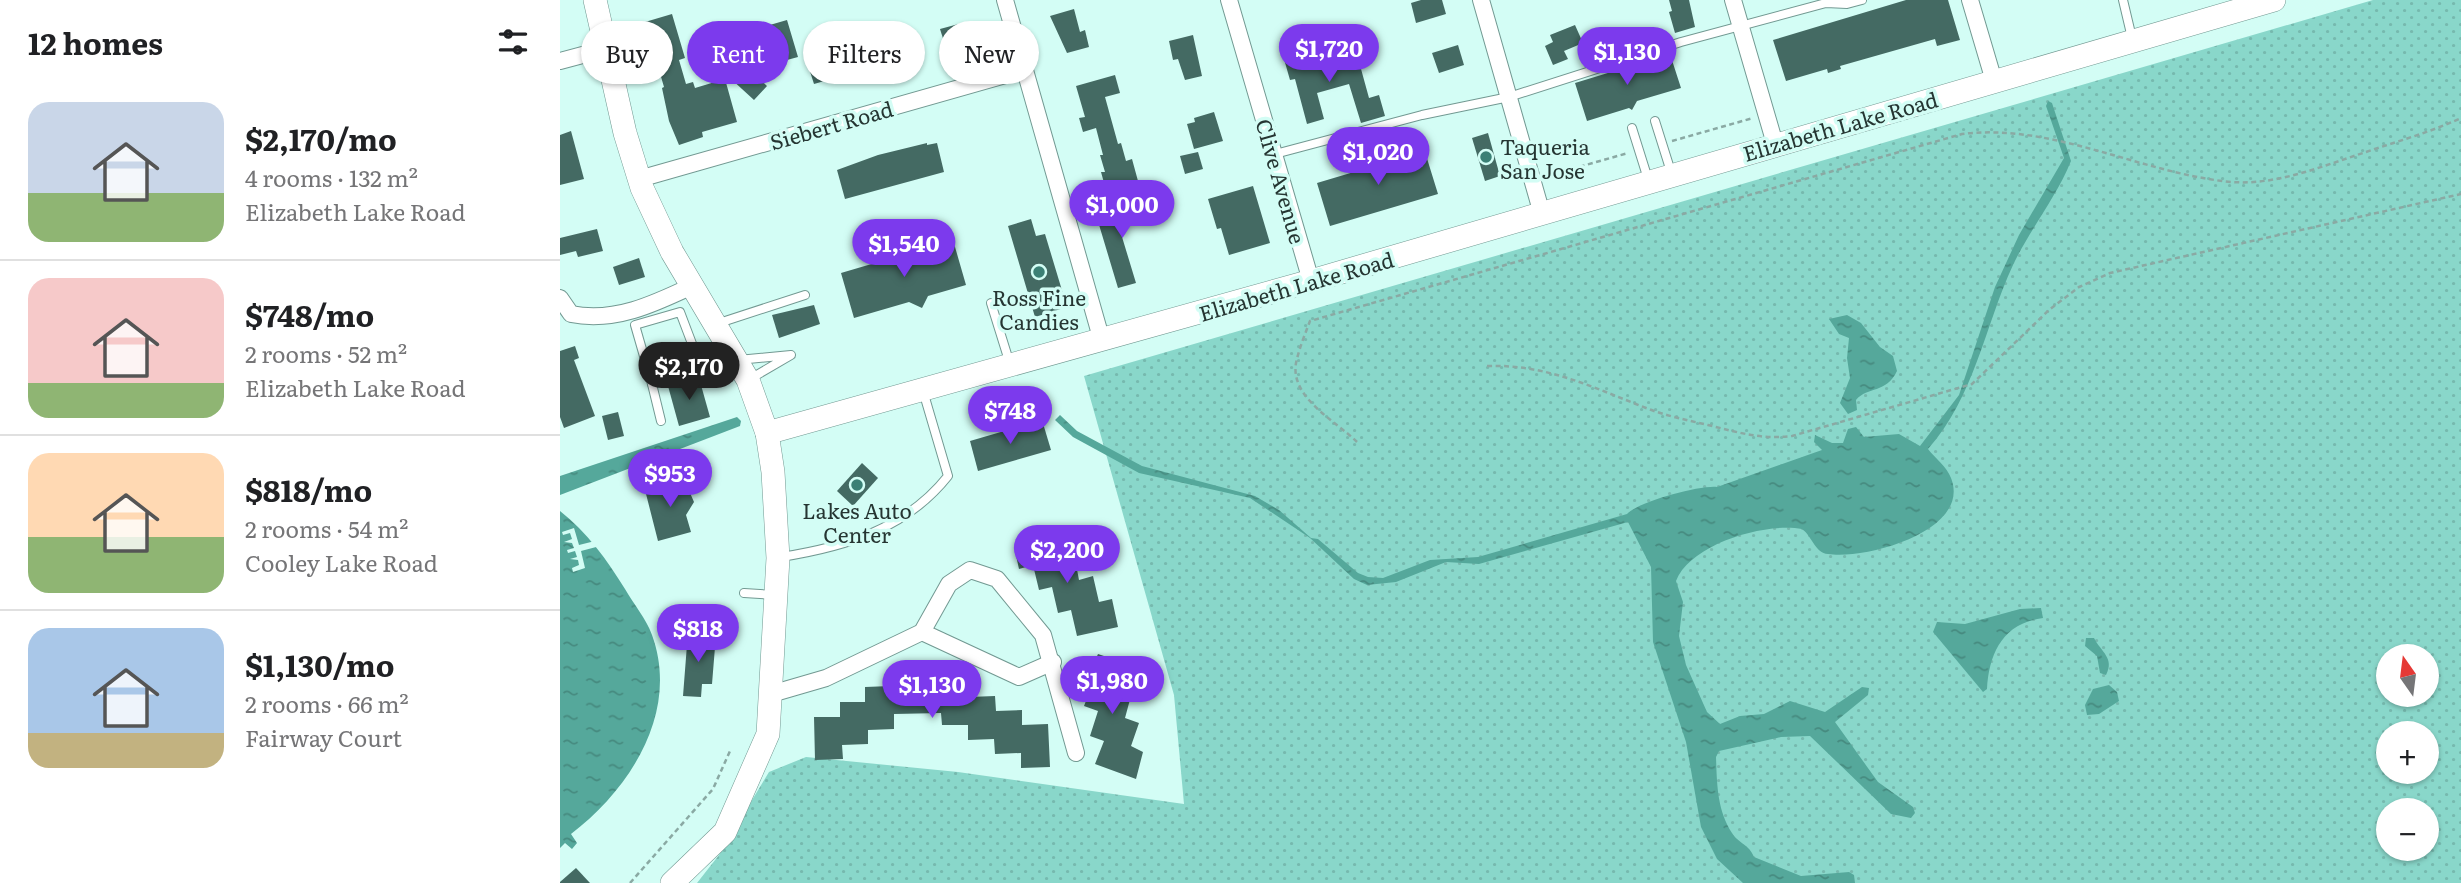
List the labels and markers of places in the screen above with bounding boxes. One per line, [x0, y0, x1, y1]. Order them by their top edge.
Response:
pin: $1,720 [1272, 24, 1386, 84]
pin: $1,130 [1570, 28, 1684, 87]
pin: $1,020 [1321, 128, 1435, 187]
place label: Taqueria San Jose [1500, 130, 1591, 185]
marker: Taqueria San Jose [1478, 149, 1494, 165]
pin: $1,000 [1065, 180, 1179, 240]
pin: $1,540 [847, 219, 961, 279]
marker: Ross Fine Candies [1031, 264, 1047, 280]
place label: Ross Fine Candies [992, 281, 1086, 336]
pin: $2,170 [632, 342, 746, 402]
pin: $748 [969, 386, 1051, 446]
pin: $953 [629, 449, 711, 509]
marker: Lakes Auto Center [849, 477, 865, 493]
place label: Lakes Auto Center [802, 494, 912, 549]
pin: $2,200 [1010, 526, 1124, 585]
pin: $818 [657, 604, 739, 664]
pin: $1,980 [1055, 656, 1169, 716]
pin: $1,130 [875, 660, 989, 720]

